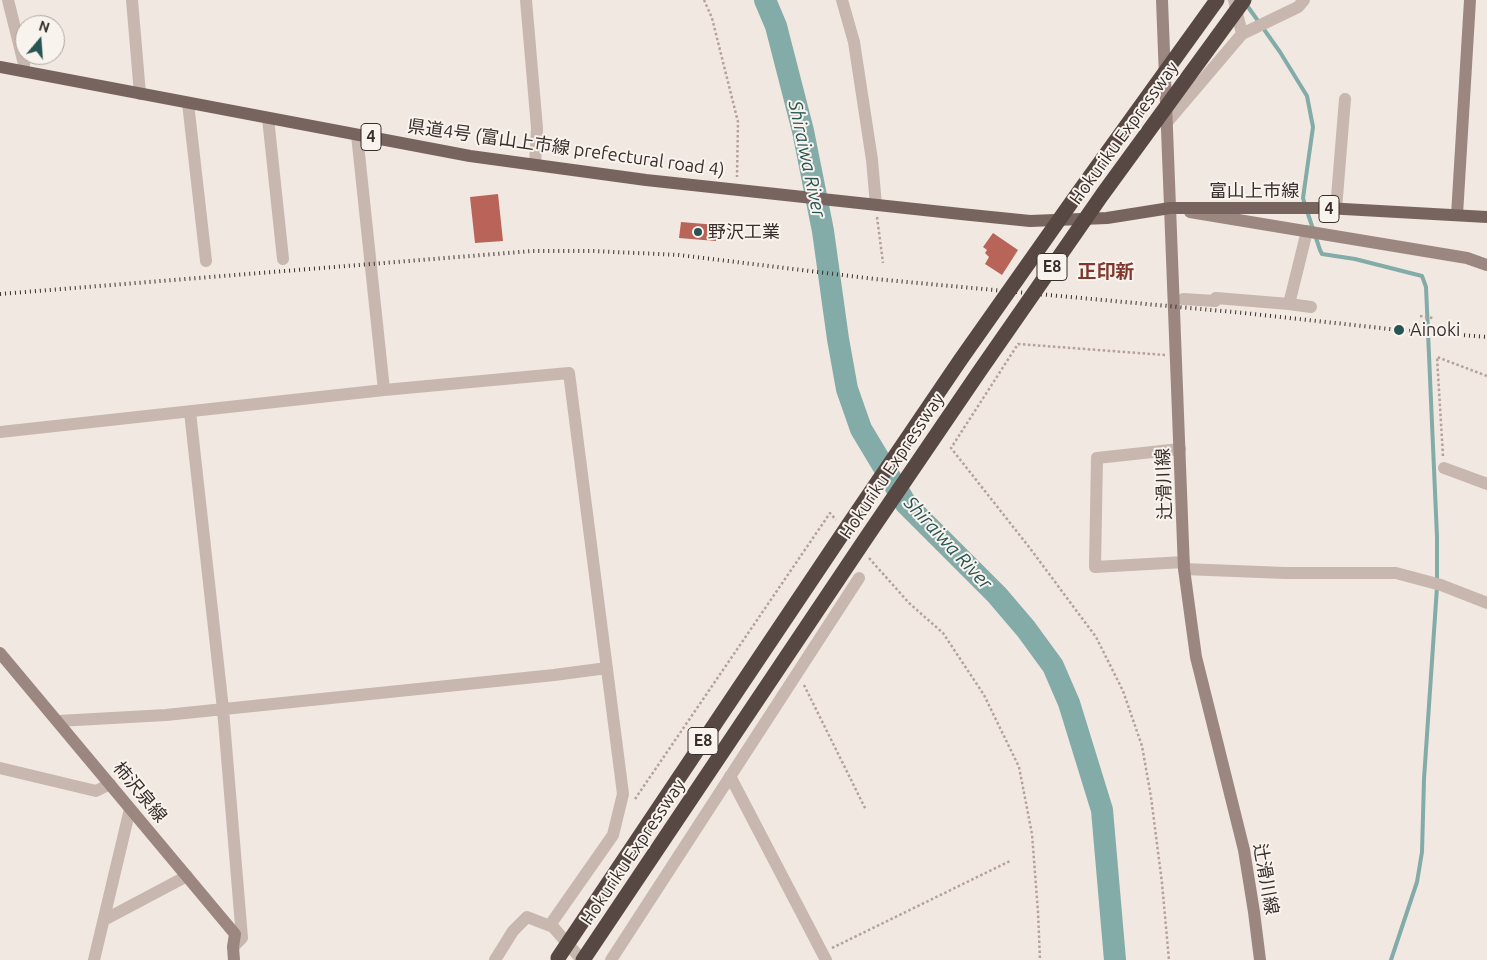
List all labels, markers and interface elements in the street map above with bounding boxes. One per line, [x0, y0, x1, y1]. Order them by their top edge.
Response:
north arrow [15, 15, 65, 65]
text: N [37, 17, 52, 36]
street label: Hokuriku Expressway [1065, 57, 1183, 209]
water label: Shiraiwa River [784, 99, 830, 219]
street label: 県道4号 (富山上市線 prefectural road 4) [406, 115, 726, 181]
road number: 4 [361, 124, 381, 150]
street label: 富山上市線 [1209, 180, 1299, 202]
road number: 4 [1319, 195, 1339, 222]
place label: 野沢工業 [708, 221, 780, 243]
marker: 野沢工業 [692, 226, 704, 238]
road number: E8 [1037, 253, 1067, 280]
district label: 正印新 [1078, 261, 1134, 283]
place label: Ainoki [1410, 319, 1460, 341]
marker: Ainoki [1392, 323, 1406, 337]
street label: Hokuriku Expressway [835, 389, 949, 543]
street label: 辻滑川線 [1152, 448, 1176, 520]
water label: Shiraiwa River [899, 492, 997, 594]
road number: E8 [688, 728, 718, 754]
street label: 柿沢泉線 [109, 757, 171, 827]
street label: Hokuriku Expressway [576, 775, 690, 929]
street label: 辻滑川線 [1249, 842, 1283, 916]

